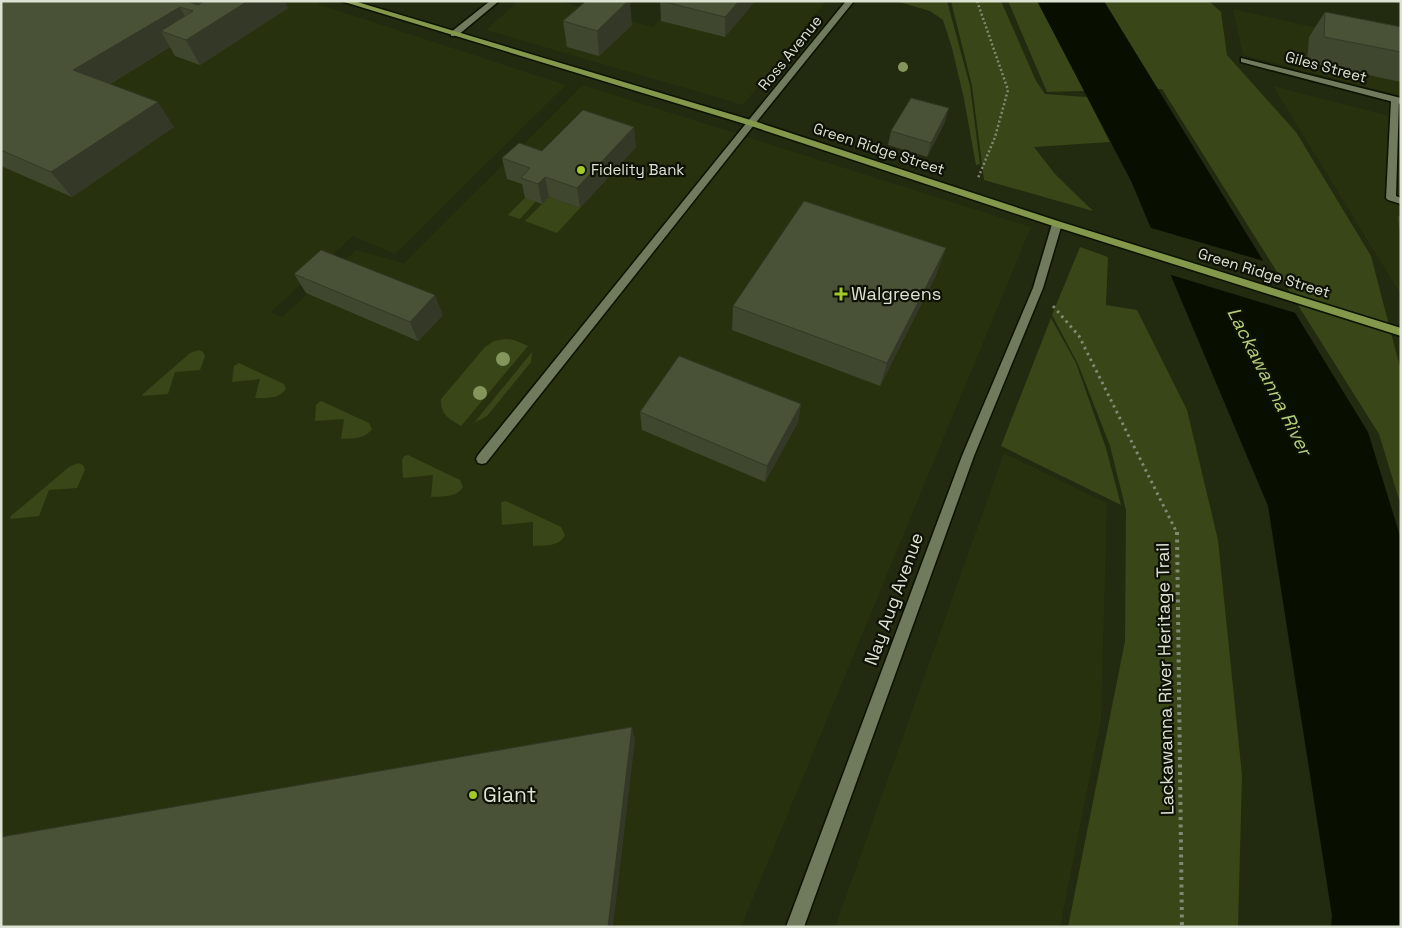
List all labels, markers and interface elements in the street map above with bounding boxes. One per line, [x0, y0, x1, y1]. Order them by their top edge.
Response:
street label: Ross Avenue [754, 11, 826, 94]
street label: Giles Street [1283, 47, 1369, 87]
street label: Green Ridge Street [811, 118, 947, 179]
place label: Fidelity Bank [591, 160, 684, 179]
marker: Fidelity Bank [575, 164, 587, 176]
street label: Green Ridge Street [1196, 243, 1333, 302]
place label: Walgreens [851, 282, 941, 305]
marker: Walgreens [835, 288, 847, 300]
water label: Lackawanna River [1221, 303, 1319, 461]
street label: Nay Aug Avenue [859, 529, 928, 668]
street label: Lackawanna River Heritage Trail [1151, 543, 1178, 815]
place label: Giant [483, 781, 536, 808]
marker: Giant [467, 789, 479, 801]

